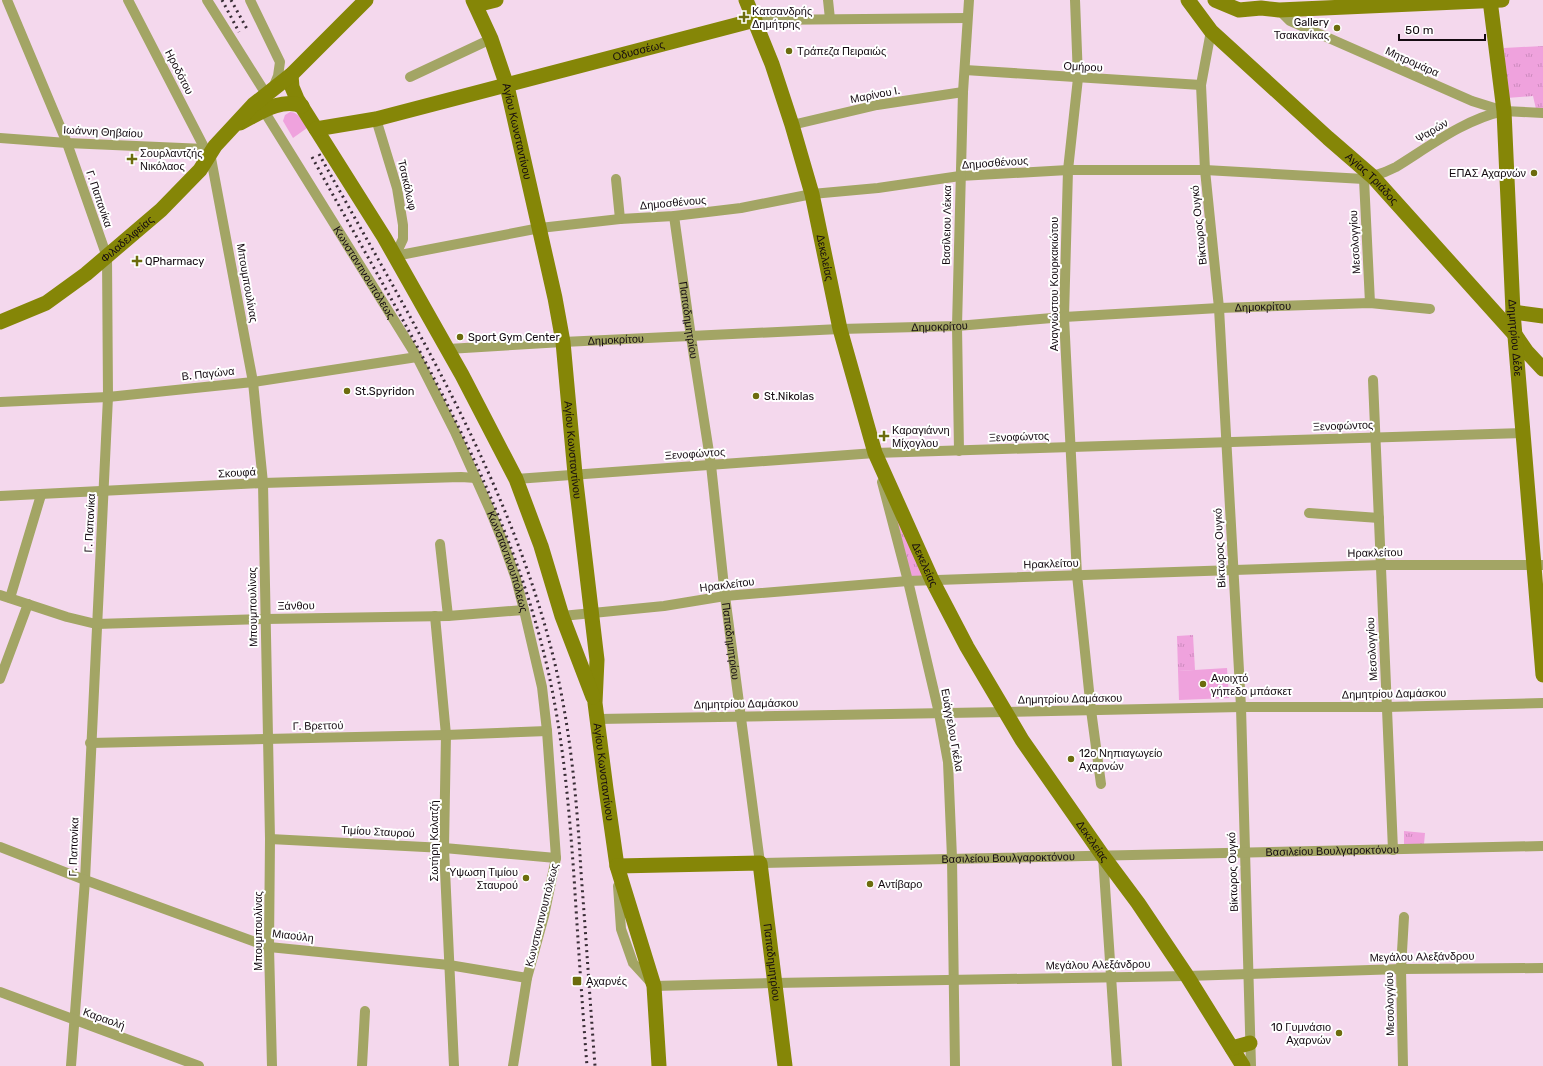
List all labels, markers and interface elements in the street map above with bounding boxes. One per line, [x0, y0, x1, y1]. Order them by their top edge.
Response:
place label: Κατσανδρής Δημήτρης [752, 5, 812, 31]
marker: Κατσανδρής Δημήτρης [739, 12, 749, 22]
place label: Gallery Τσακανίκας [1274, 16, 1329, 42]
scale bar [1399, 16, 1485, 42]
marker: Gallery Τσακανίκας [1332, 23, 1342, 33]
text: 50 m [1405, 23, 1433, 37]
street label: Οδυσσέως [611, 37, 666, 63]
street label: Μητρομάρα [1383, 44, 1441, 80]
place label: Τράπεζα Πειραιώς [797, 45, 886, 58]
marker: Τράπεζα Πειραιώς [784, 46, 794, 56]
street label: Ηροδότου [162, 47, 196, 97]
street label: Ομήρου [1063, 59, 1103, 75]
street label: Αγίου Κωνσταντίνου [500, 82, 534, 181]
street label: Μαρίνου Ι. [849, 84, 901, 106]
street label: Ψαρών [1413, 116, 1451, 146]
street label: Ιωάννη Θηβαίου [63, 123, 143, 141]
place label: Σουρλαντζής Νικόλαος [140, 147, 202, 173]
street label: Αγίας Τριάδος [1343, 150, 1401, 207]
marker: Σουρλαντζής Νικόλαος [127, 154, 137, 164]
street label: Δημοσθένους [961, 154, 1029, 172]
street label: Τσακάλωφ [395, 158, 419, 212]
place label: ΕΠΑΣ Αχαρνών [1449, 167, 1526, 180]
marker: ΕΠΑΣ Αχαρνών [1529, 168, 1539, 178]
street label: Γ. Παπανίκα [83, 169, 115, 230]
street label: Βασίλειου Λέκκα [940, 184, 954, 265]
street label: Βίκτωρος Ουγκό [1188, 185, 1210, 265]
street label: Δημοσθένους [639, 194, 707, 212]
street label: Μεσολογγίου [1347, 210, 1363, 274]
street label: Φιλαδελφείας [98, 213, 156, 265]
street label: Αναγνώστου Κουρκακιώτου [1048, 217, 1061, 351]
street label: Κωνσταντινουπόλεως [331, 224, 398, 321]
street label: Δεκελείας [814, 233, 836, 282]
street label: Μπουμπουλίνας [234, 243, 260, 323]
place label: QPharmacy [145, 255, 204, 268]
marker: QPharmacy [132, 256, 142, 266]
street label: Παπαδημητρίου [677, 280, 701, 360]
street label: Δημοκρίτου [1234, 299, 1291, 314]
street label: Δημητρίου Δέδε [1506, 299, 1525, 377]
street label: Δημοκρίτου [911, 319, 968, 334]
place label: Sport Gym Center [468, 331, 560, 344]
marker: Sport Gym Center [455, 332, 465, 342]
street label: Δημοκρίτου [587, 332, 644, 347]
street label: Β. Παγώνα [181, 365, 236, 383]
place label: St.Spyridon [355, 385, 414, 398]
marker: St.Spyridon [342, 386, 352, 396]
place label: St.Nikolas [764, 390, 815, 403]
marker: St.Nikolas [751, 391, 761, 401]
street label: Αγίου Κωνσταντίνου [562, 400, 584, 500]
street label: Ξενοφώντος [1313, 418, 1373, 434]
place label: Καραγιάννη Μίχογλου [892, 424, 950, 450]
street label: Ξενοφώντος [989, 429, 1049, 445]
marker: Καραγιάννη Μίχογλου [879, 431, 889, 441]
street label: Ξενοφώντος [664, 445, 726, 463]
street label: Σκουφά [218, 465, 257, 480]
street label: Γ. Παπανίκα [82, 492, 98, 553]
street label: Βίκτωρος Ουγκό [1211, 508, 1229, 588]
street label: Κωνσταντινουπόλεως [485, 509, 531, 614]
street label: Δεκελείας [909, 540, 941, 589]
street label: Ηρακλείτου [1347, 546, 1403, 560]
street label: Ηρακλείτου [1023, 557, 1079, 571]
street label: Μπουμπουλίνας [246, 567, 260, 647]
street label: Ηρακλείτου [699, 575, 755, 595]
street label: Ξάνθου [277, 599, 315, 613]
street label: Παπαδημητρίου [719, 602, 742, 681]
street label: Μεσολογγίου [1364, 617, 1380, 681]
place label: Ανοιχτό γήπεδο μπάσκετ [1211, 672, 1292, 698]
marker: Ανοιχτό γήπεδο μπάσκετ [1198, 679, 1208, 689]
street label: Δημητρίου Δαμάσκου [1342, 687, 1446, 701]
street label: Ευάγγελου Γκέλα [938, 688, 966, 773]
street label: Δημητρίου Δαμάσκου [1018, 692, 1122, 706]
street label: Δημητρίου Δαμάσκου [694, 697, 798, 711]
street label: Γ. Βρεττού [293, 719, 343, 733]
street label: Αγίου Κωνσταντίνου [591, 722, 617, 822]
place label: 12ο Νηπιαγωγείο Αχαρνών [1079, 747, 1163, 773]
marker: 12ο Νηπιαγωγείο Αχαρνών [1066, 754, 1076, 764]
street label: Σωτήρη Καλατζή [428, 801, 441, 881]
street label: Γ. Παπανίκα [66, 817, 82, 877]
street label: Δεκελείας [1074, 818, 1111, 864]
street label: Τιμίου Σταυρού [341, 824, 415, 840]
street label: Βίκτωρος Ουγκό [1225, 832, 1241, 912]
street label: Βασιλείου Βουλγαροκτόνου [1265, 843, 1399, 859]
street label: Βασιλείου Βουλγαροκτόνου [941, 850, 1075, 866]
street label: Κωνσταντινουπόλεως [523, 862, 561, 968]
place label: Ύψωση Τιμίου Σταυρού [447, 866, 518, 892]
marker: Ύψωση Τιμίου Σταυρού [521, 873, 531, 883]
place label: Αντίβαρο [878, 878, 923, 891]
marker: Αντίβαρο [865, 879, 875, 889]
street label: Μπουμπουλίνας [252, 891, 265, 971]
street label: Παπαδημητρίου [761, 923, 783, 1002]
street label: Μιαούλη [272, 927, 314, 945]
street label: Μεγάλου Αλεξάνδρου [1369, 950, 1475, 964]
street label: Μεγάλου Αλεξάνδρου [1045, 958, 1151, 972]
street label: Μεσολογγίου [1383, 972, 1397, 1036]
marker: Αχαρνές [571, 975, 583, 987]
place label: Αχαρνές [586, 975, 627, 988]
street label: Καραολή [81, 1005, 127, 1033]
place label: 10 Γυμνάσιο Αχαρνών [1271, 1021, 1331, 1047]
marker: 10 Γυμνάσιο Αχαρνών [1334, 1028, 1344, 1038]

